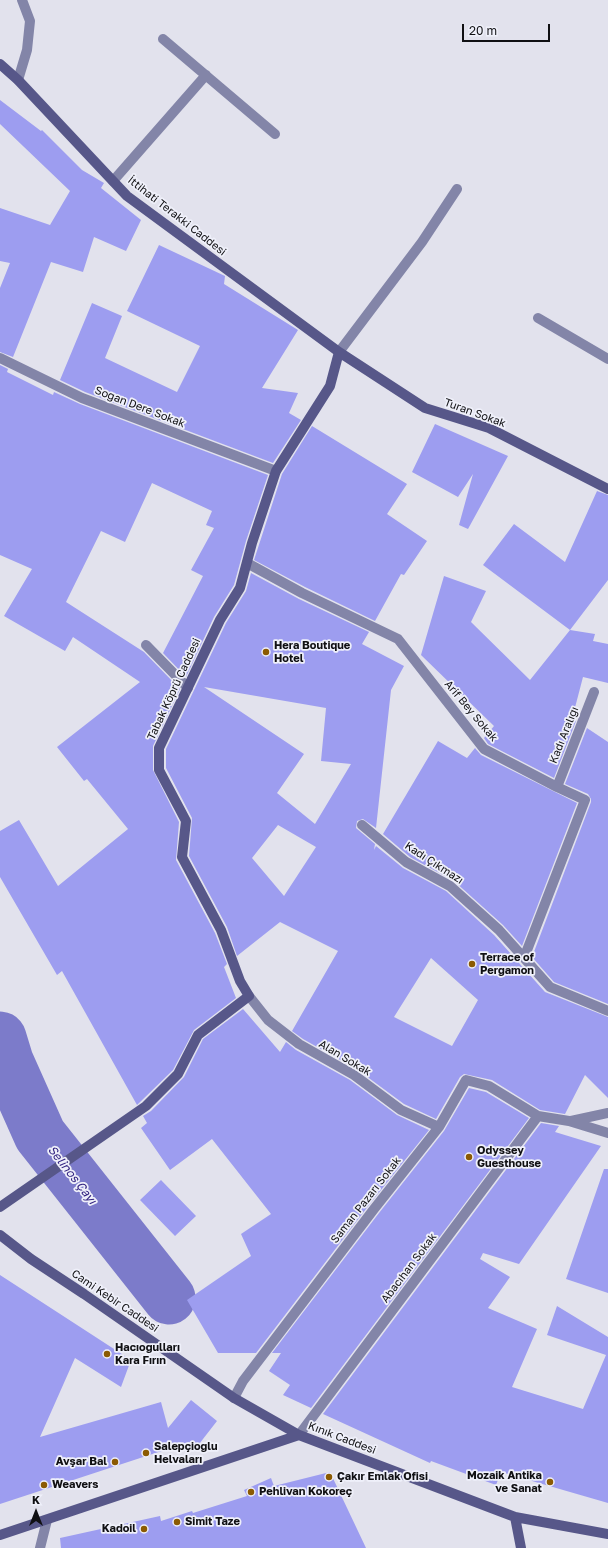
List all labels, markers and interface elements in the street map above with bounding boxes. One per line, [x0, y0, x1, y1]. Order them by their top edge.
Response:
scale bar [464, 16, 552, 42]
text: 20 m [469, 23, 497, 38]
street label: İttihati Terakki Caddesi [125, 173, 229, 259]
street label: Soğan Dere Sokak [93, 384, 187, 430]
street label: Turan Sokak [442, 396, 508, 430]
street label: Tabak Köprü Caddesi [145, 636, 203, 742]
place label: Hera Boutique Hotel [274, 639, 350, 665]
marker: Hera Boutique Hotel [261, 647, 271, 657]
street label: Arif Bey Sokak [442, 678, 500, 744]
street label: Kadı Aralığı [547, 705, 581, 765]
street label: Kadı Çıkmazı [402, 839, 466, 887]
place label: Terrace of Pergamon [480, 951, 534, 977]
marker: Terrace of Pergamon [467, 959, 477, 969]
street label: Alan Sokak [316, 1037, 374, 1079]
water label: Selinos Çayı [45, 1143, 99, 1207]
place label: Odyssey Guesthouse [477, 1144, 541, 1170]
marker: Odyssey Guesthouse [464, 1152, 474, 1162]
street label: Saman Pazarı Sokak [328, 1154, 404, 1246]
street label: Abacıhan Sokak [378, 1231, 440, 1305]
street label: Cami Kebir Caddesi [69, 1267, 161, 1335]
place label: Hacıoğulları Kara Fırın [115, 1341, 180, 1367]
marker: Hacıoğulları Kara Fırın [102, 1349, 112, 1359]
street label: Kınık Caddesi [306, 1419, 378, 1457]
place label: Salepçioğlu Helvaları [154, 1440, 218, 1466]
marker: Salepçioğlu Helvaları [141, 1448, 151, 1458]
place label: Avşar Bal [56, 1455, 107, 1469]
marker: Avşar Bal [110, 1457, 120, 1467]
place label: Mozaik Antika ve Sanat [467, 1469, 542, 1495]
place label: Çakır Emlak Ofisi [337, 1470, 428, 1484]
marker: Çakır Emlak Ofisi [324, 1472, 334, 1482]
marker: Mozaik Antika ve Sanat [545, 1477, 555, 1487]
place label: Weavers [52, 1478, 98, 1492]
marker: Weavers [39, 1480, 49, 1490]
place label: Pehlivan Kokoreç [259, 1485, 352, 1499]
marker: Pehlivan Kokoreç [246, 1487, 256, 1497]
north arrow [16, 1492, 56, 1532]
text: K [32, 1493, 40, 1506]
place label: Simit Taze [185, 1515, 240, 1529]
marker: Simit Taze [172, 1517, 182, 1527]
place label: Kadoil [102, 1522, 136, 1536]
marker: Kadoil [139, 1524, 149, 1534]

